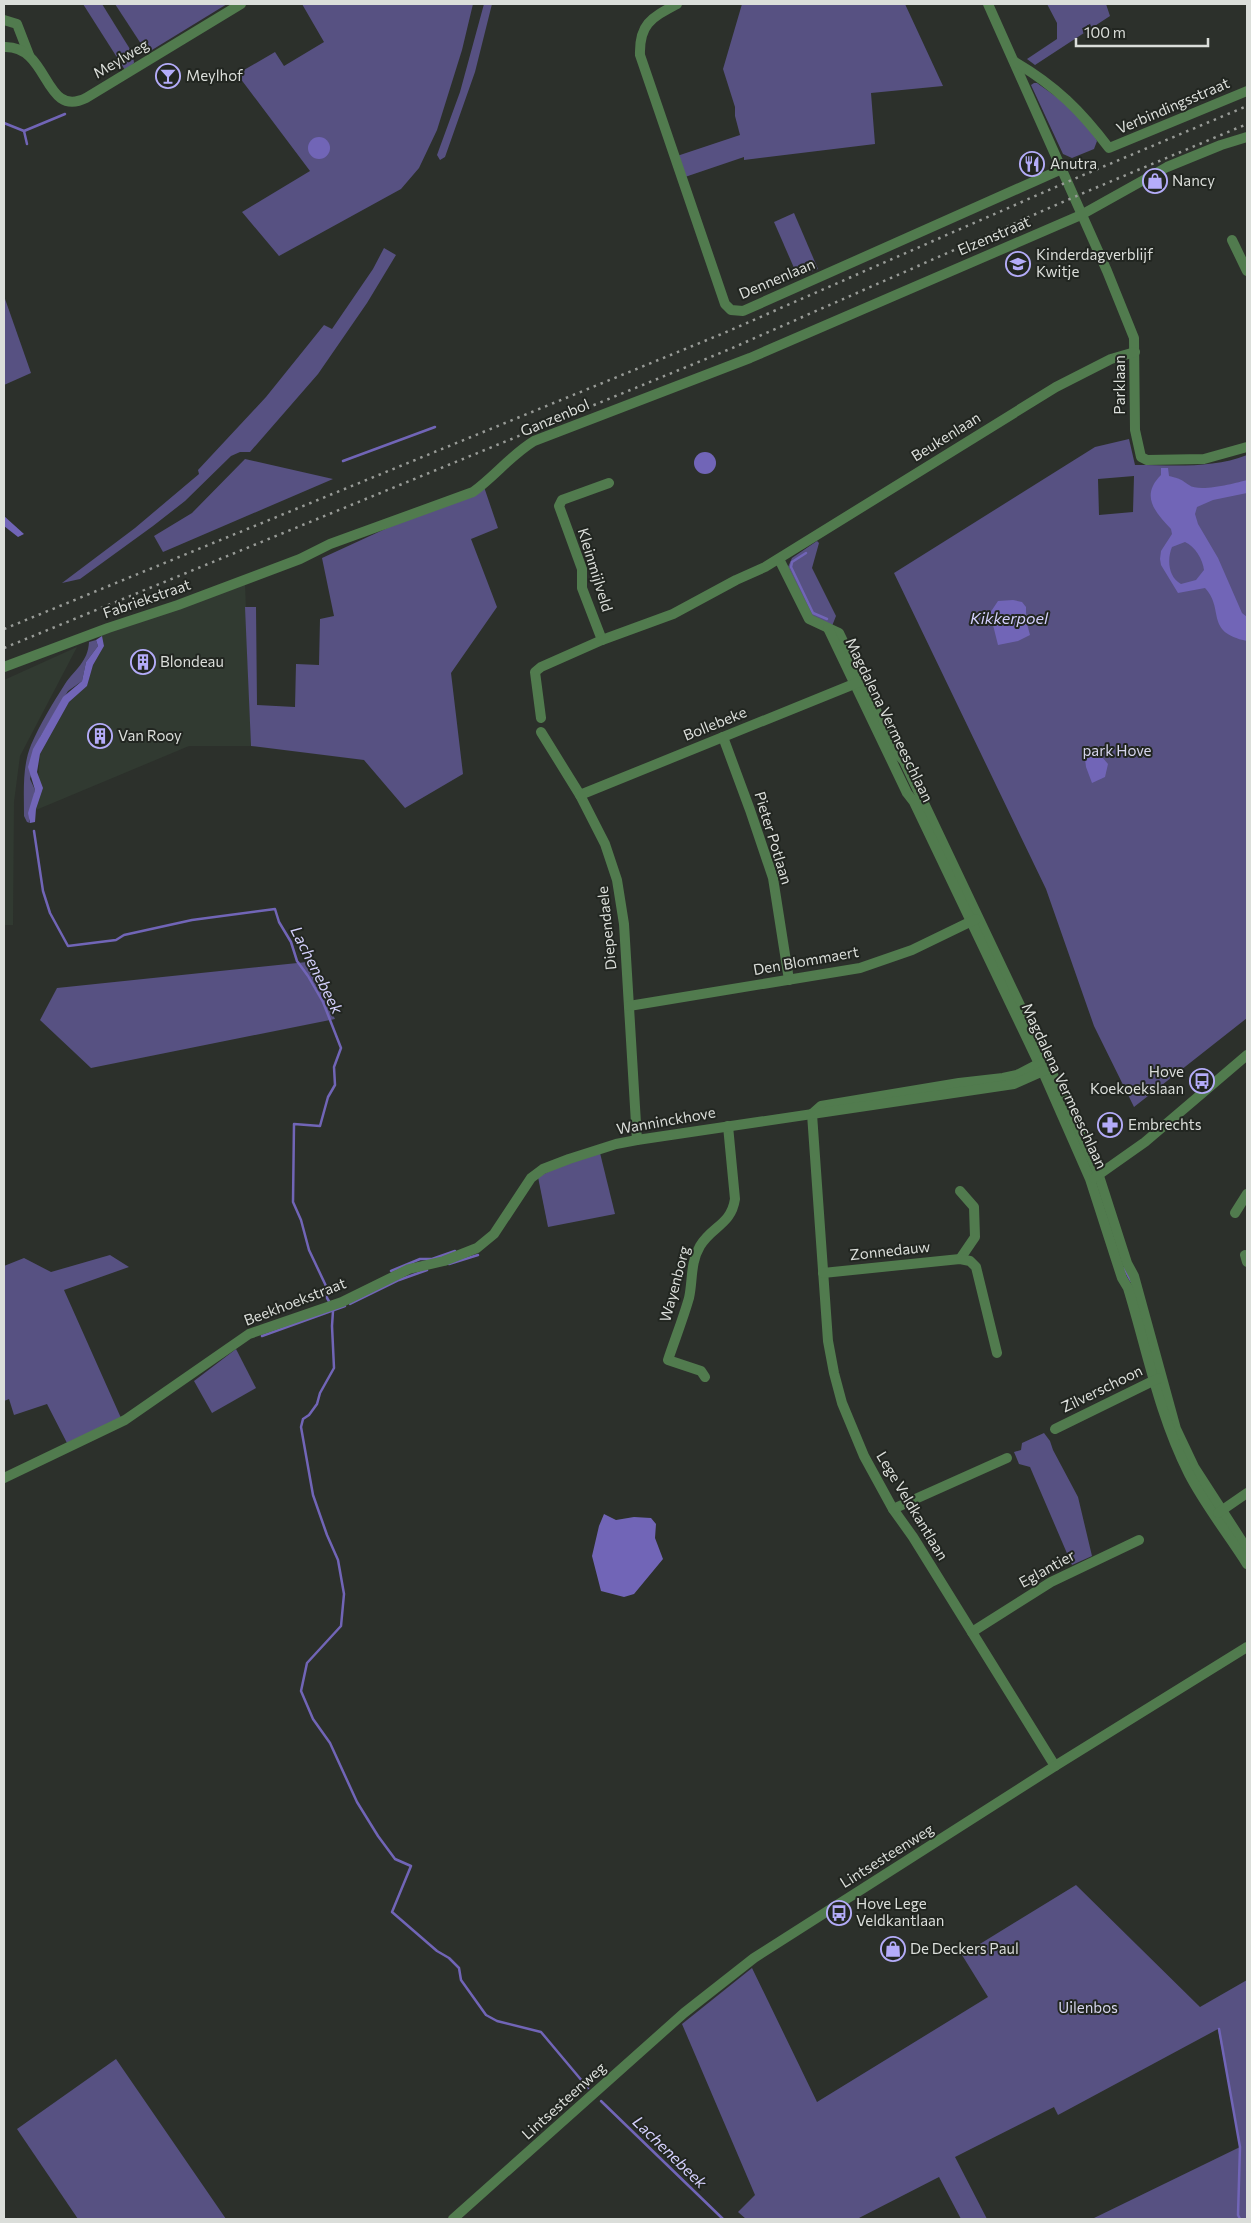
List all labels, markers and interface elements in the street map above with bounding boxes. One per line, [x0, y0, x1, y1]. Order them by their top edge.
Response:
scale bar [1076, 15, 1208, 47]
text: 100 m [1084, 23, 1126, 41]
street label: Meylweg [90, 35, 151, 82]
bar icon: Meylhof [155, 63, 181, 89]
place label: Meylhof [186, 66, 243, 84]
street label: Verbindingsstraat [1113, 73, 1232, 137]
restaurant icon: Anutra [1019, 151, 1045, 177]
place label: Anutra [1050, 154, 1097, 172]
shop icon: Nancy [1142, 168, 1168, 194]
place label: Nancy [1172, 171, 1215, 189]
street label: Elzenstraat [955, 212, 1033, 258]
place label: Kinderdagverblijf Kwitje [1036, 245, 1153, 280]
school or university icon: Kinderdagverblijf Kwitje [1005, 251, 1031, 277]
street label: Dennenlaan [736, 254, 817, 302]
street label: Parklaan [1110, 355, 1128, 415]
street label: Ganzenbol [517, 395, 592, 440]
street label: Beukenlaan [907, 408, 983, 465]
street label: Kleinmijlveld [575, 526, 617, 614]
street label: Fabriekstraat [100, 575, 193, 621]
water label: Kikkerpoel [970, 608, 1049, 627]
street label: Magdalena Vermeeschlaan [842, 634, 938, 805]
building icon: Blondeau [130, 649, 156, 675]
place label: Blondeau [160, 652, 224, 670]
street label: Bollebeke [680, 702, 749, 744]
building icon: Van Rooy [87, 723, 113, 749]
place label: Van Rooy [118, 726, 182, 744]
park label: park Hove [1083, 741, 1152, 759]
street label: Pieter Potlaan [751, 789, 797, 886]
street label: Diependaele [593, 885, 619, 971]
water label: Lachenebeek [287, 923, 348, 1017]
street label: Den Blommaert [752, 942, 860, 978]
street label: Magdalena Vermeeschlaan [1019, 1000, 1111, 1171]
place label: Hove Koekoekslaan [1090, 1062, 1184, 1097]
bus stop icon: Hove Koekoekslaan [1189, 1068, 1215, 1094]
street label: Wanninckhove [615, 1102, 717, 1138]
pharmacy icon: Embrechts [1097, 1112, 1123, 1138]
place label: Embrechts [1128, 1115, 1202, 1133]
street label: Zonnedauw [849, 1237, 931, 1263]
street label: Wayenborg [655, 1244, 693, 1324]
street label: Beekhoekstraat [241, 1273, 348, 1329]
street label: Zilverschoon [1058, 1361, 1145, 1416]
street label: Lege Veldkantlaan [873, 1448, 952, 1563]
street label: Eglantier [1015, 1545, 1078, 1591]
street label: Lintsesteenweg [836, 1819, 937, 1891]
place label: Hove Lege Veldkantlaan [856, 1894, 944, 1929]
bus stop icon: Hove Lege Veldkantlaan [826, 1900, 852, 1926]
shop icon: De Deckers Paul [880, 1936, 906, 1962]
place label: De Deckers Paul [910, 1939, 1019, 1957]
park label: Uilenbos [1058, 1998, 1118, 2016]
street label: Lintsesteenweg [518, 2058, 609, 2143]
water label: Lachenebeek [629, 2112, 712, 2192]

